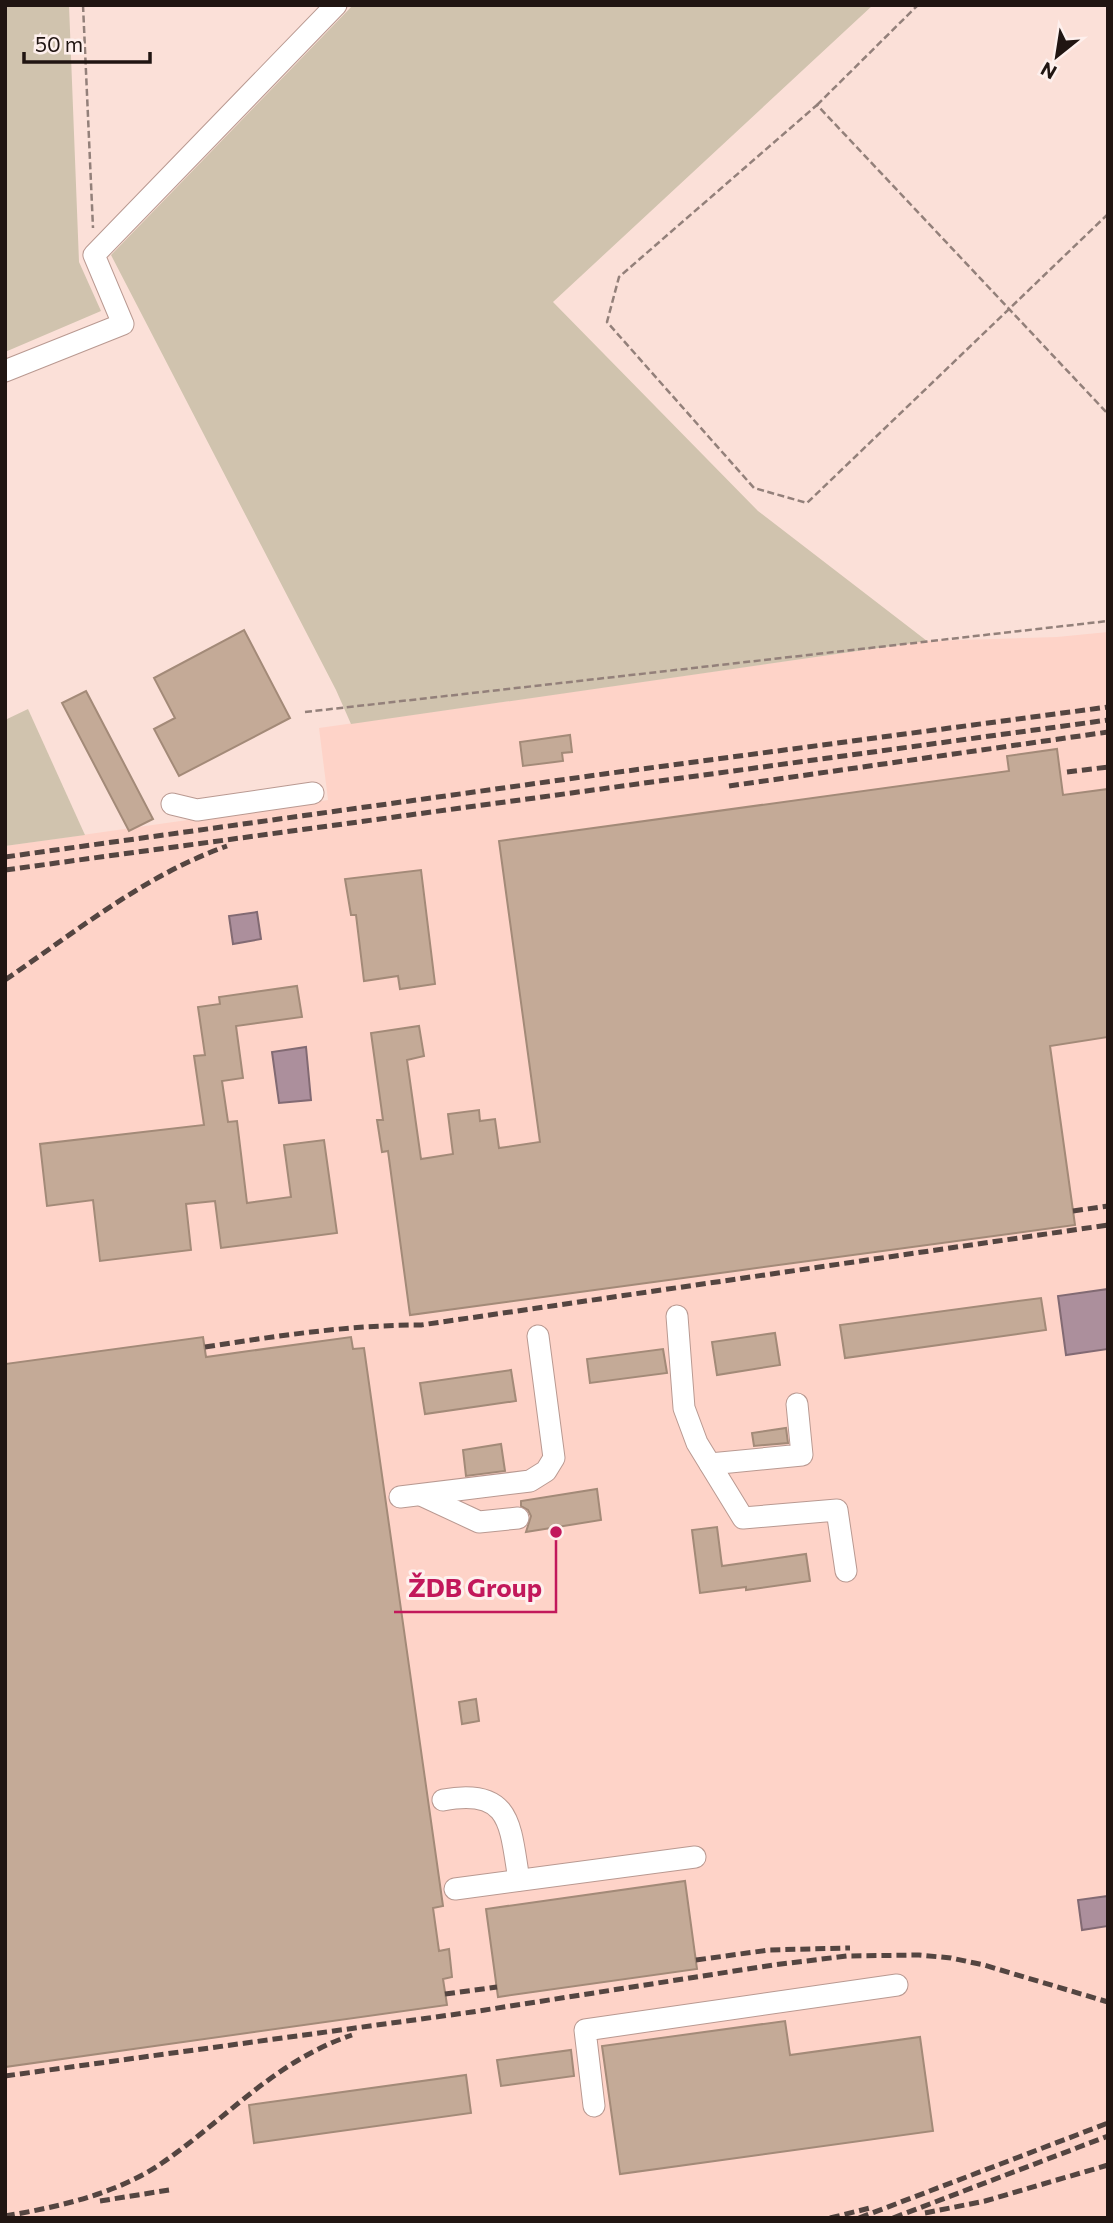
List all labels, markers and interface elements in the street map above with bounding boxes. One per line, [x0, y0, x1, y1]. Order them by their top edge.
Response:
scale bar [24, 21, 150, 65]
north arrow [1022, 21, 1092, 91]
text: 50 m [35, 31, 83, 56]
text: N [1036, 58, 1060, 85]
callout: ŽDB Group [394, 1565, 556, 1612]
text: ŽDB Group [408, 1571, 542, 1602]

